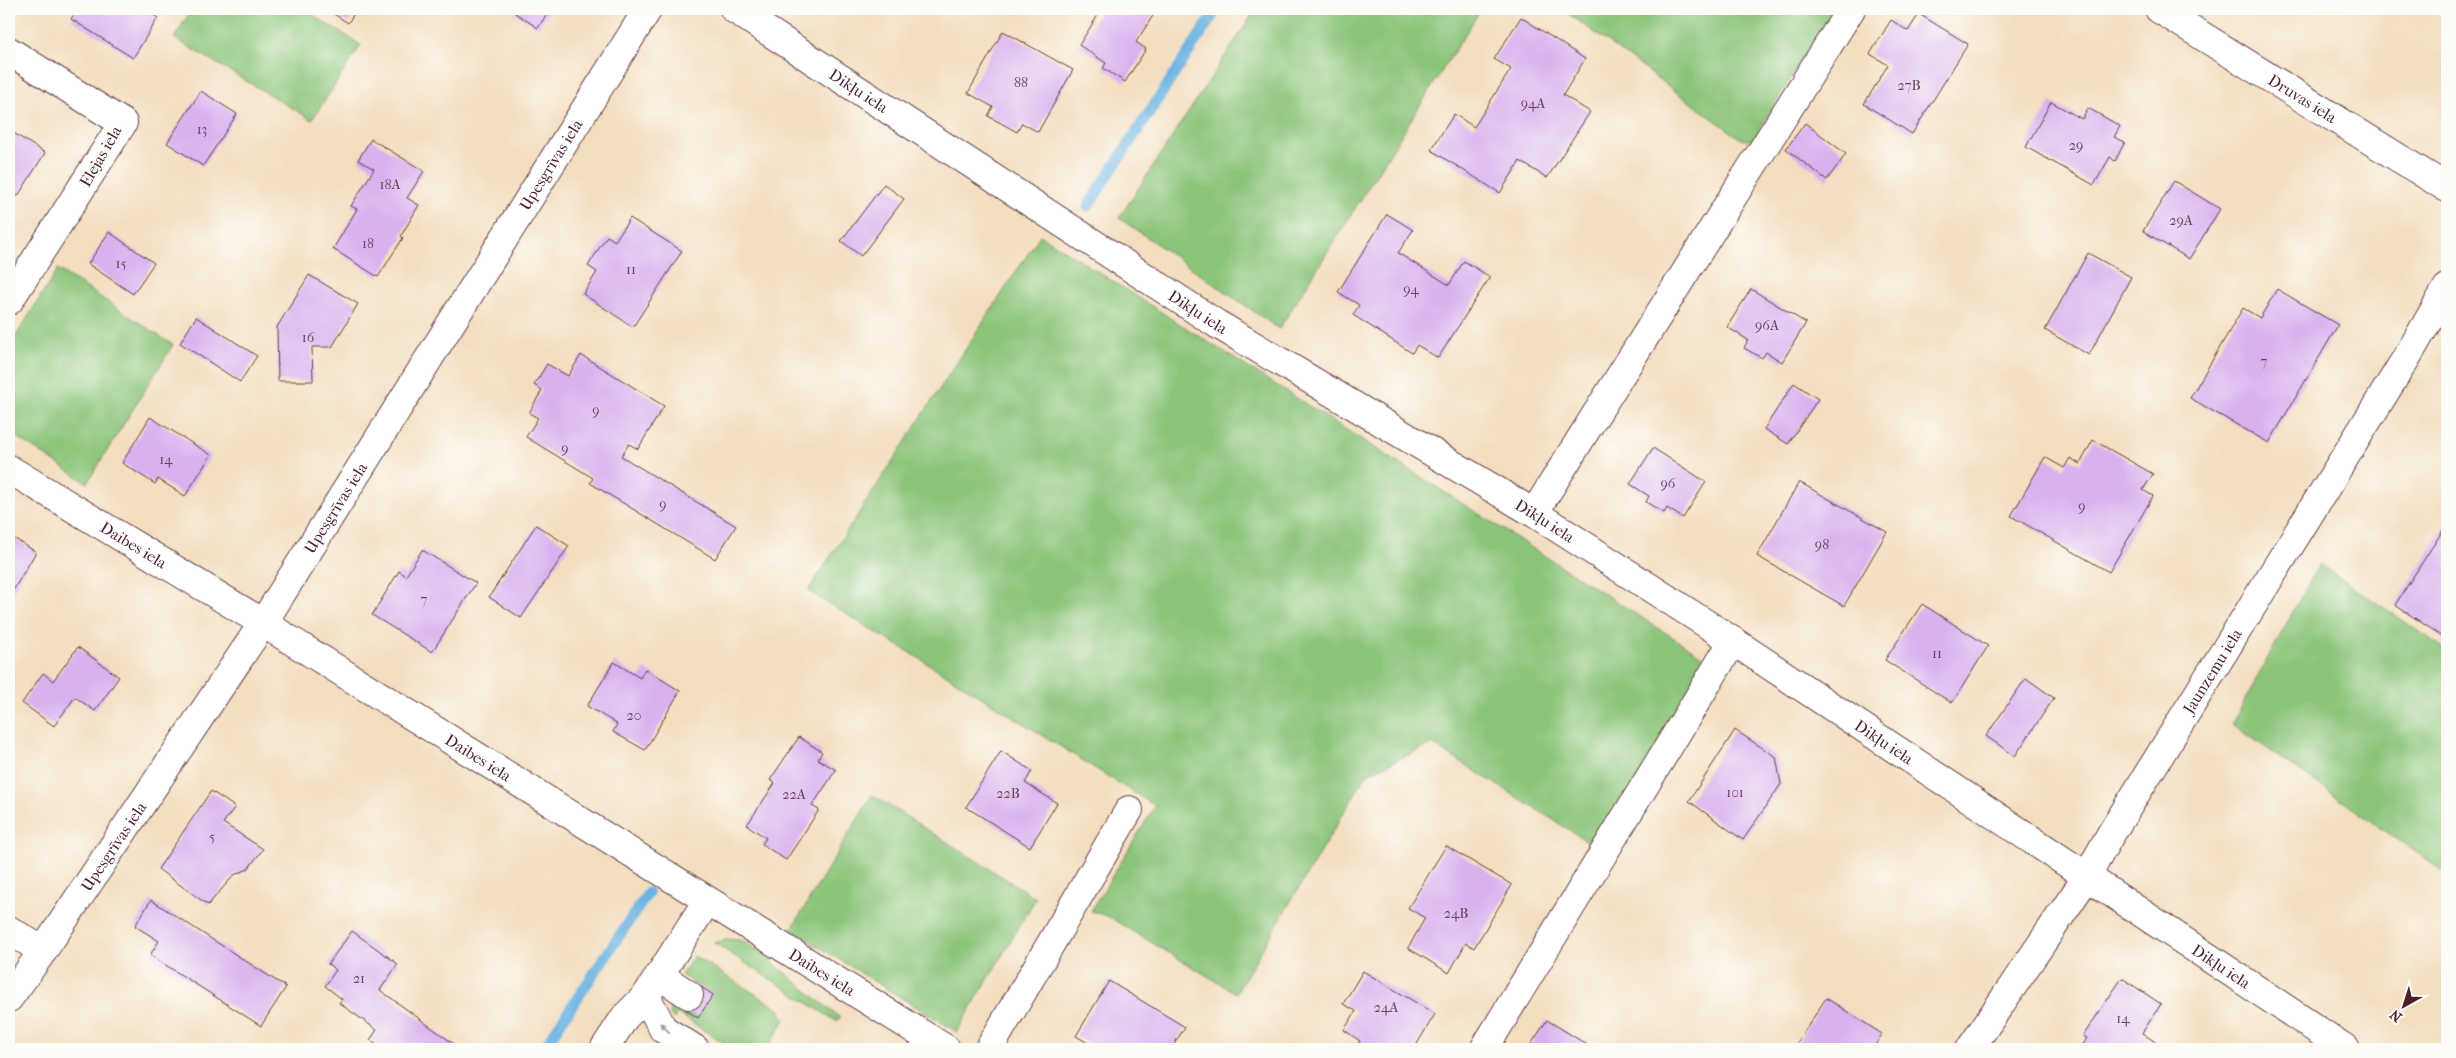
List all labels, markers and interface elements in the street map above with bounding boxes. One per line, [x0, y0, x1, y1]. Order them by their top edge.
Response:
street label: Dikļu iela [826, 65, 892, 117]
street label: Druvas iela [2265, 70, 2340, 127]
house number: 88 [1014, 74, 1028, 91]
house number: 27B [1897, 77, 1921, 94]
house number: 94A [1521, 95, 1546, 112]
street label: Upesgrīvas iela [515, 115, 587, 214]
house number: 13 [197, 121, 207, 138]
street label: Elejas iela [75, 122, 126, 190]
house number: 29 [2069, 137, 2083, 154]
house number: 18A [379, 176, 401, 193]
house number: 29A [2169, 212, 2194, 229]
house number: 18 [362, 235, 374, 252]
house number: 15 [116, 255, 127, 272]
house number: 11 [626, 261, 636, 278]
house number: 94 [1403, 281, 1419, 298]
street label: Dikļu iela [1165, 286, 1231, 338]
house number: 96A [1755, 317, 1780, 334]
house number: 16 [302, 329, 315, 346]
house number: 7 [2261, 353, 2268, 370]
house number: 9 [592, 402, 600, 419]
house number: 9 [561, 440, 569, 457]
house number: 14 [159, 451, 173, 468]
street label: Upesgrīvas iela [300, 458, 372, 557]
house number: 96 [1661, 475, 1676, 492]
street label: Dikļu iela [1512, 495, 1578, 547]
house number: 9 [659, 496, 667, 513]
house number: 9 [2078, 498, 2086, 515]
street label: Daibes iela [97, 518, 171, 573]
house number: 98 [1815, 536, 1829, 553]
house number: 7 [421, 591, 428, 608]
street label: Jaunzemu iela [2178, 625, 2246, 719]
house number: 11 [1932, 645, 1942, 662]
house number: 20 [627, 707, 641, 724]
street label: Dikļu iela [1851, 716, 1917, 769]
street label: Daibes iela [442, 730, 515, 786]
house number: 101 [1726, 784, 1744, 801]
house number: 22B [996, 785, 1020, 802]
house number: 22A [782, 786, 807, 803]
street label: Upesgrīvas iela [77, 798, 151, 895]
house number: 5 [209, 828, 215, 845]
house number: 24B [1444, 905, 1468, 922]
street label: Dikļu iela [2188, 940, 2254, 993]
street label: Daibes iela [785, 944, 859, 1000]
house number: 21 [353, 970, 365, 987]
north arrow [2378, 980, 2428, 1030]
house number: 24A [1374, 999, 1399, 1016]
text: N [2386, 1006, 2406, 1026]
house number: 14 [2116, 1010, 2130, 1027]
one-way arrow [659, 1022, 671, 1034]

